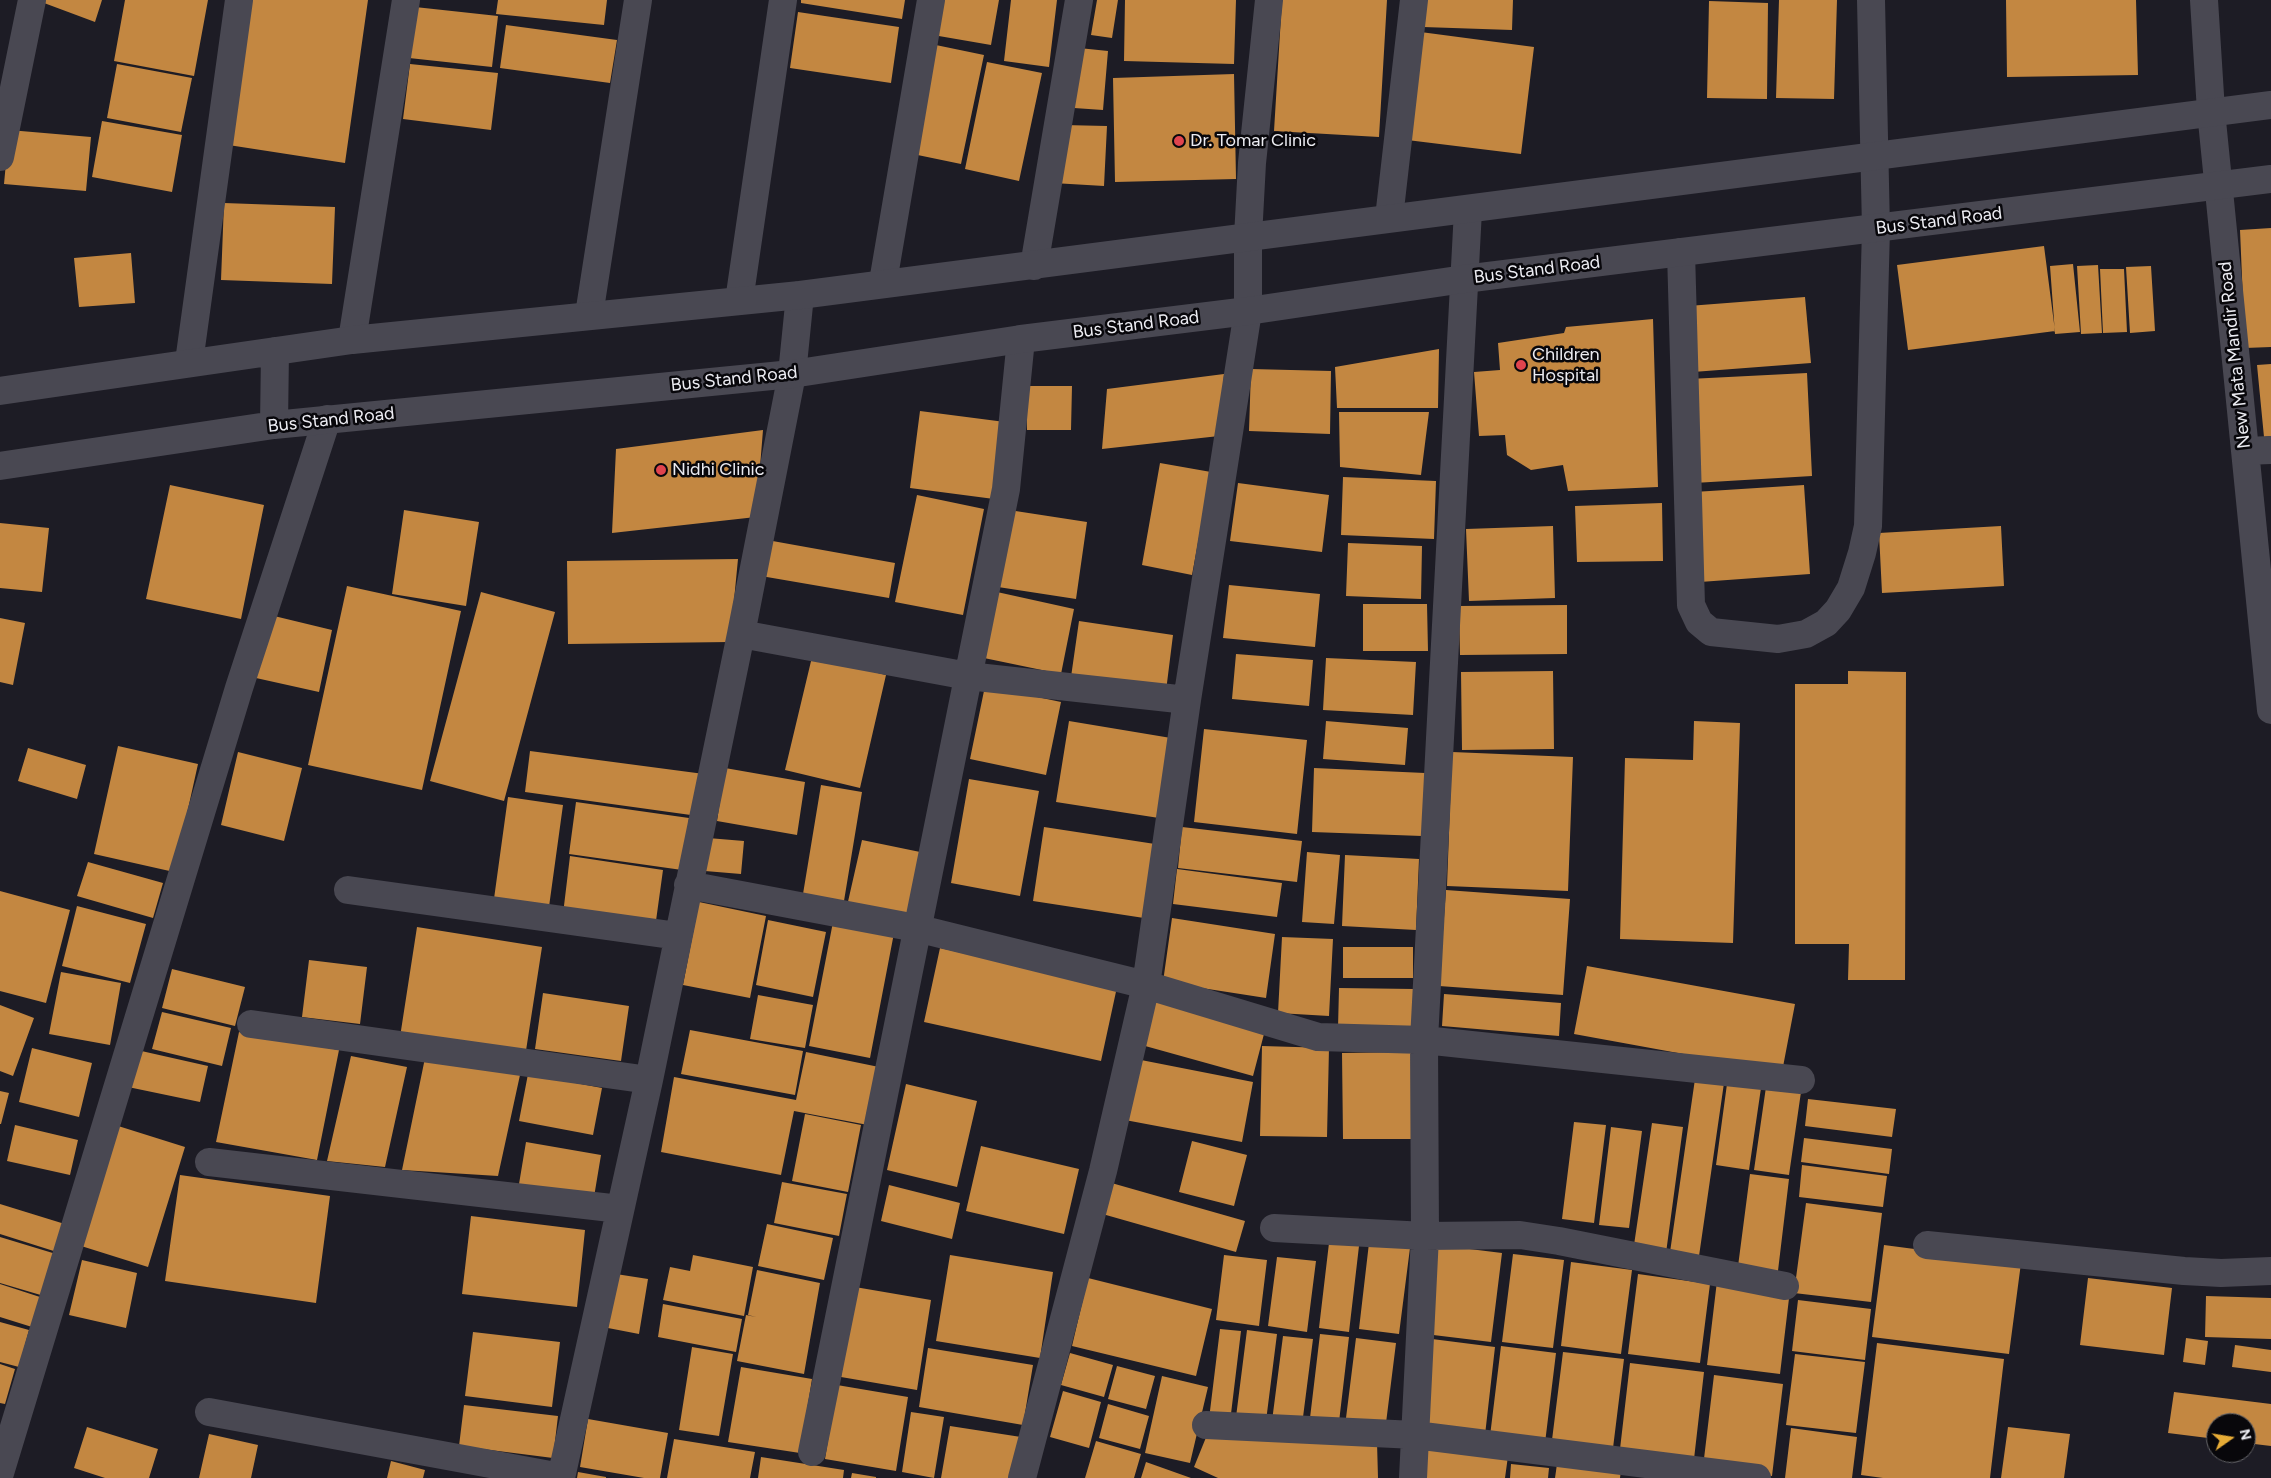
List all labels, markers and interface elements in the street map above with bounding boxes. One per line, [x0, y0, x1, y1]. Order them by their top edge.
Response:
place label: Dr. Tomar Clinic [1190, 130, 1316, 152]
marker: Dr. Tomar Clinic [1172, 134, 1186, 148]
street label: Bus Stand Road [1874, 203, 2004, 239]
street label: Bus Stand Road [1472, 252, 1602, 288]
street label: New Mata Mandir Road [2214, 260, 2256, 450]
street label: Bus Stand Road [1071, 307, 1201, 343]
place label: Children Hospital [1532, 344, 1600, 386]
marker: Children Hospital [1514, 358, 1528, 372]
street label: Bus Stand Road [670, 362, 798, 396]
street label: Bus Stand Road [267, 403, 395, 437]
place label: Nidhi Clinic [672, 459, 764, 481]
marker: Nidhi Clinic [654, 463, 668, 477]
north arrow [2206, 1413, 2256, 1463]
text: N [2236, 1428, 2255, 1442]

